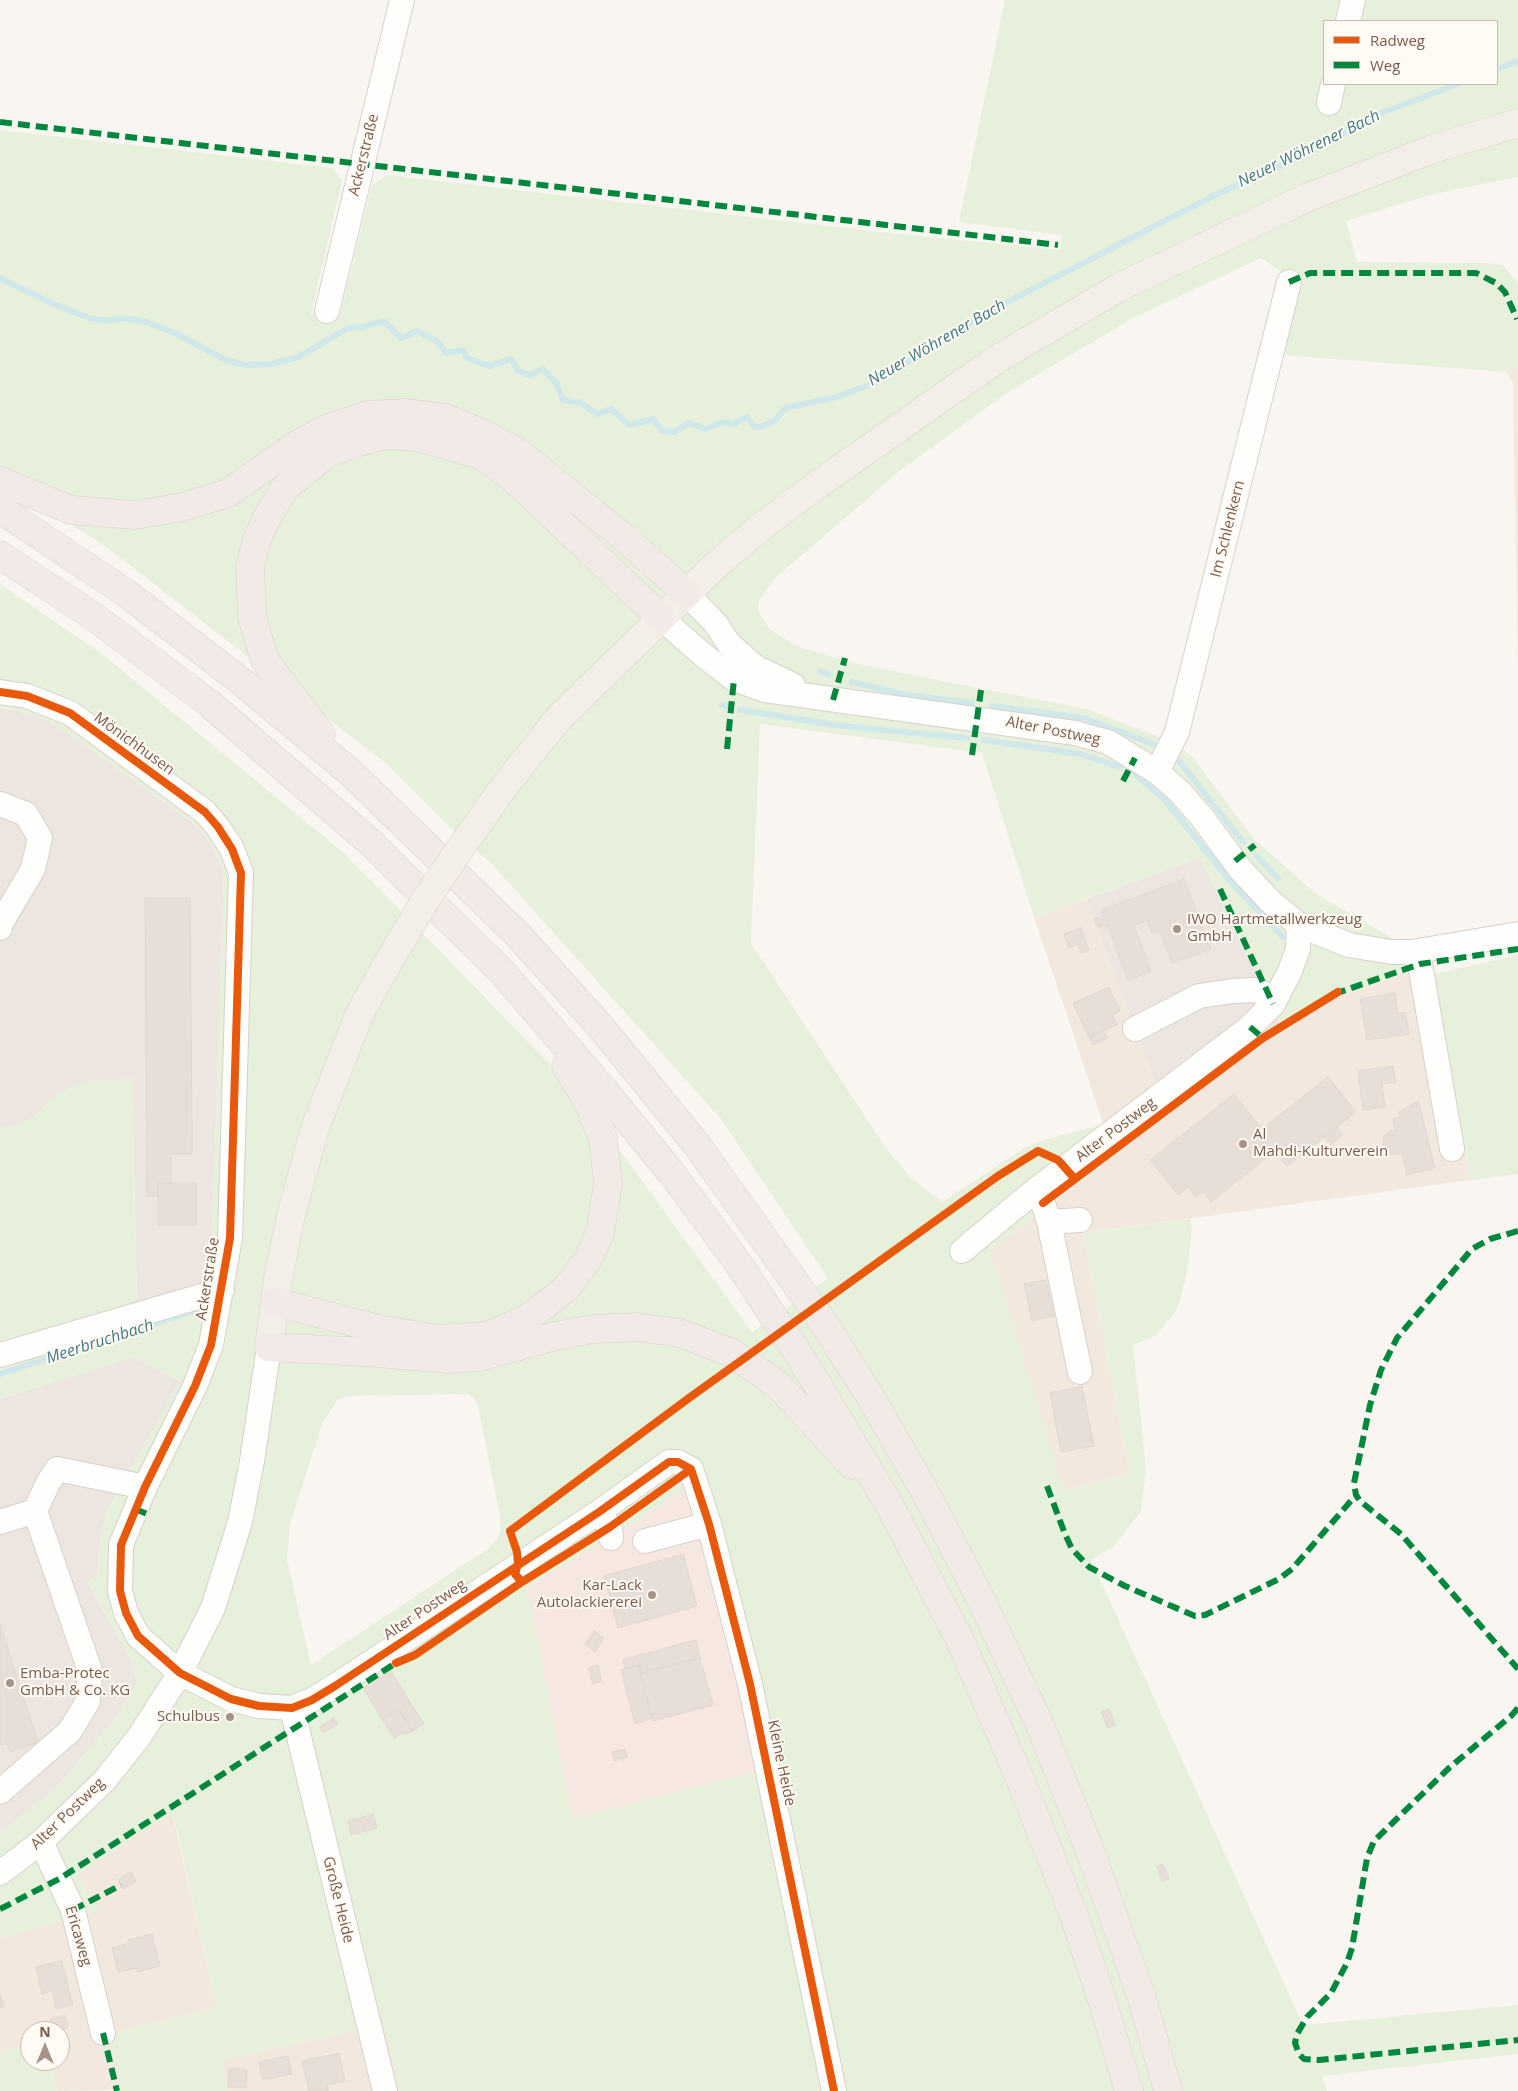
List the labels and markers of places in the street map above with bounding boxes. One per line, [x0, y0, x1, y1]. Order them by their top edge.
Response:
place label: IWO Hartmetallwerkzeug GmbH [1187, 911, 1362, 946]
marker: IWO Hartmetallwerkzeug GmbH [1171, 923, 1183, 935]
place label: Al Mahdi-Kulturverein [1253, 1126, 1388, 1161]
marker: Al Mahdi-Kulturverein [1237, 1138, 1249, 1150]
place label: Kar-Lack Autolackiererei [537, 1577, 642, 1612]
marker: Kar-Lack Autolackiererei [646, 1589, 658, 1601]
place label: Emba-Protec GmbH & Co. KG [20, 1665, 130, 1700]
marker: Emba-Protec GmbH & Co. KG [4, 1677, 16, 1689]
place label: Schulbus [157, 1708, 220, 1726]
marker: Schulbus [224, 1711, 236, 1723]

